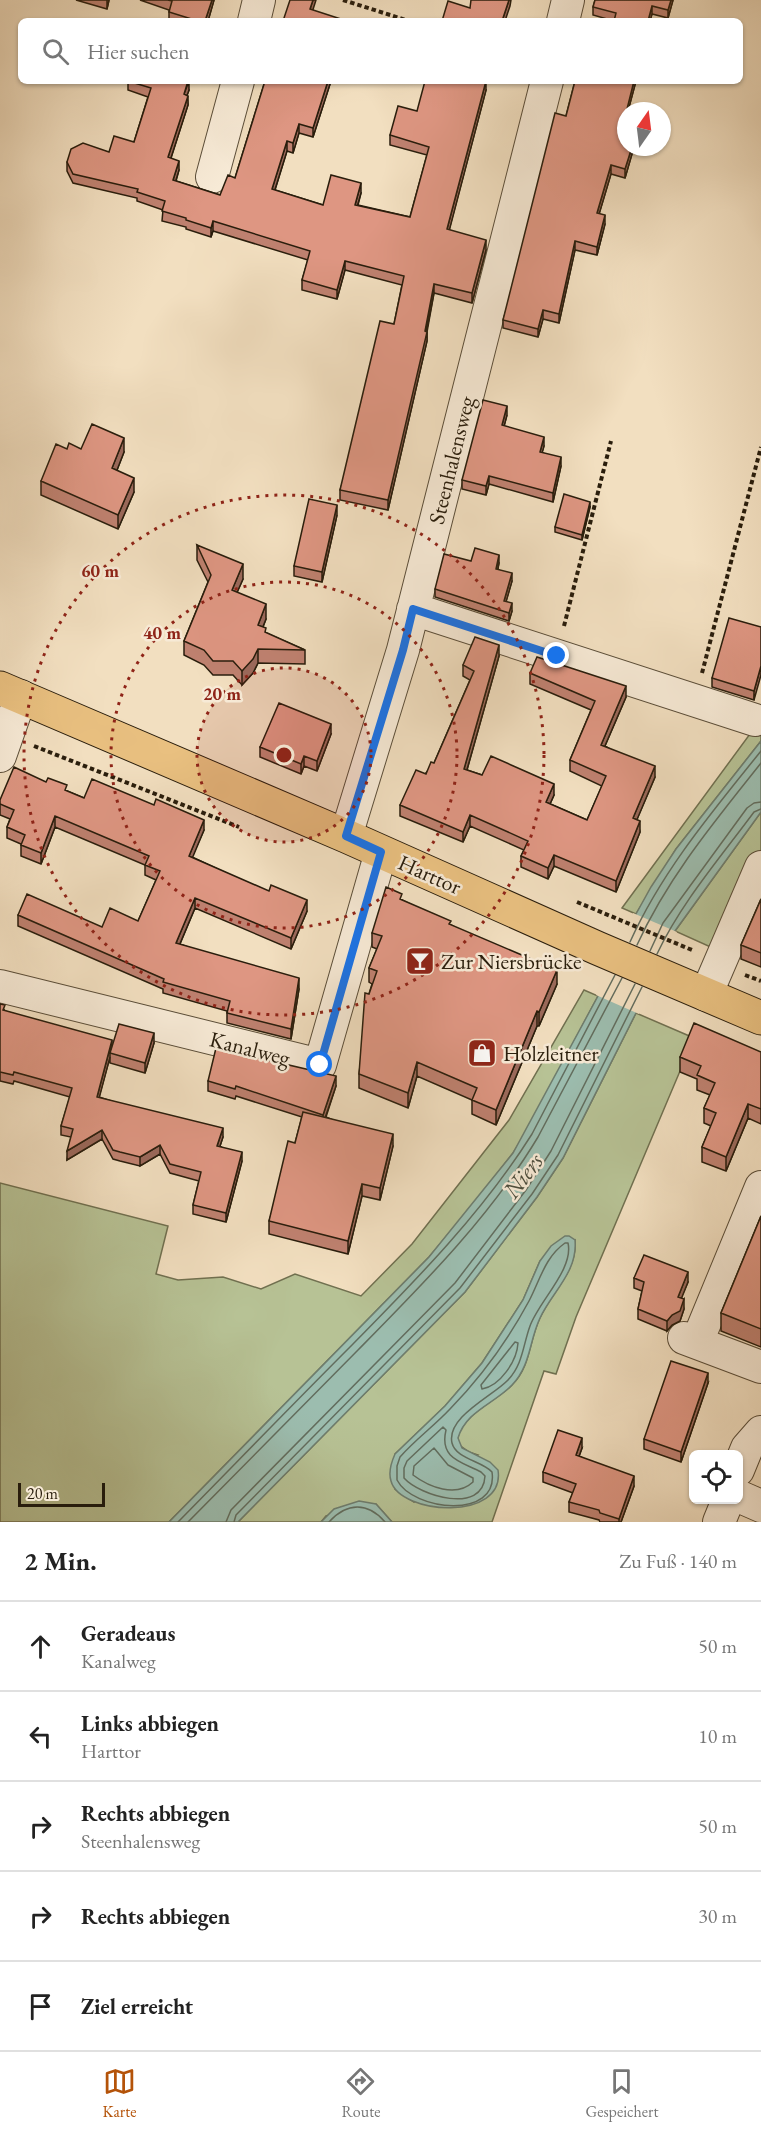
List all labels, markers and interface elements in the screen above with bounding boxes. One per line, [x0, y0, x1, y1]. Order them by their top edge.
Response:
search box [18, 18, 743, 84]
icon: search [39, 35, 72, 68]
text: Hier suchen [87, 37, 190, 66]
north arrow [617, 102, 671, 156]
street label: Steenhalensweg [422, 393, 482, 527]
text: 60 m [81, 559, 119, 582]
text: 40 m [143, 621, 181, 644]
route end [543, 642, 569, 668]
text: 20 m [203, 682, 241, 705]
centre of rings [274, 745, 294, 765]
street label: Harttor [394, 848, 466, 901]
bar icon: Zur Niersbrücke [404, 945, 436, 977]
place label: Zur Niersbrücke [441, 947, 582, 976]
street label: Kanalweg [207, 1024, 294, 1073]
shop icon: Holzleitner [466, 1037, 498, 1069]
place label: Holzleitner [503, 1039, 599, 1068]
route start [306, 1051, 332, 1077]
water label: Niers [495, 1147, 550, 1205]
map controls [689, 1450, 743, 1504]
button: locate [689, 1450, 743, 1504]
scale bar [18, 1480, 105, 1508]
text: 20 m [27, 1483, 58, 1504]
text: 2 Min. [24, 1544, 97, 1578]
text: Zu Fuß · 140 m [619, 1548, 737, 1574]
text: Geradeaus [81, 1619, 175, 1648]
icon: ahead [24, 1630, 57, 1663]
text: 50 m [698, 1633, 737, 1659]
text: Kanalweg [81, 1648, 156, 1674]
text: Links abbiegen [81, 1709, 219, 1738]
icon: left [24, 1720, 57, 1753]
text: 10 m [698, 1723, 737, 1749]
text: Harttor [81, 1738, 141, 1764]
text: Rechts abbiegen [81, 1799, 230, 1828]
icon: right [24, 1810, 57, 1843]
text: 50 m [698, 1813, 737, 1839]
text: Steenhalensweg [81, 1828, 200, 1854]
icon: right [24, 1900, 57, 1933]
text: Rechts abbiegen [81, 1902, 230, 1931]
text: 30 m [698, 1903, 737, 1929]
icon: arrive [24, 1990, 57, 2023]
text: Ziel erreicht [81, 1992, 193, 2021]
tab: Karte [103, 2065, 136, 2122]
tab: Route [341, 2065, 380, 2122]
tab: Gespeichert [586, 2065, 658, 2122]

